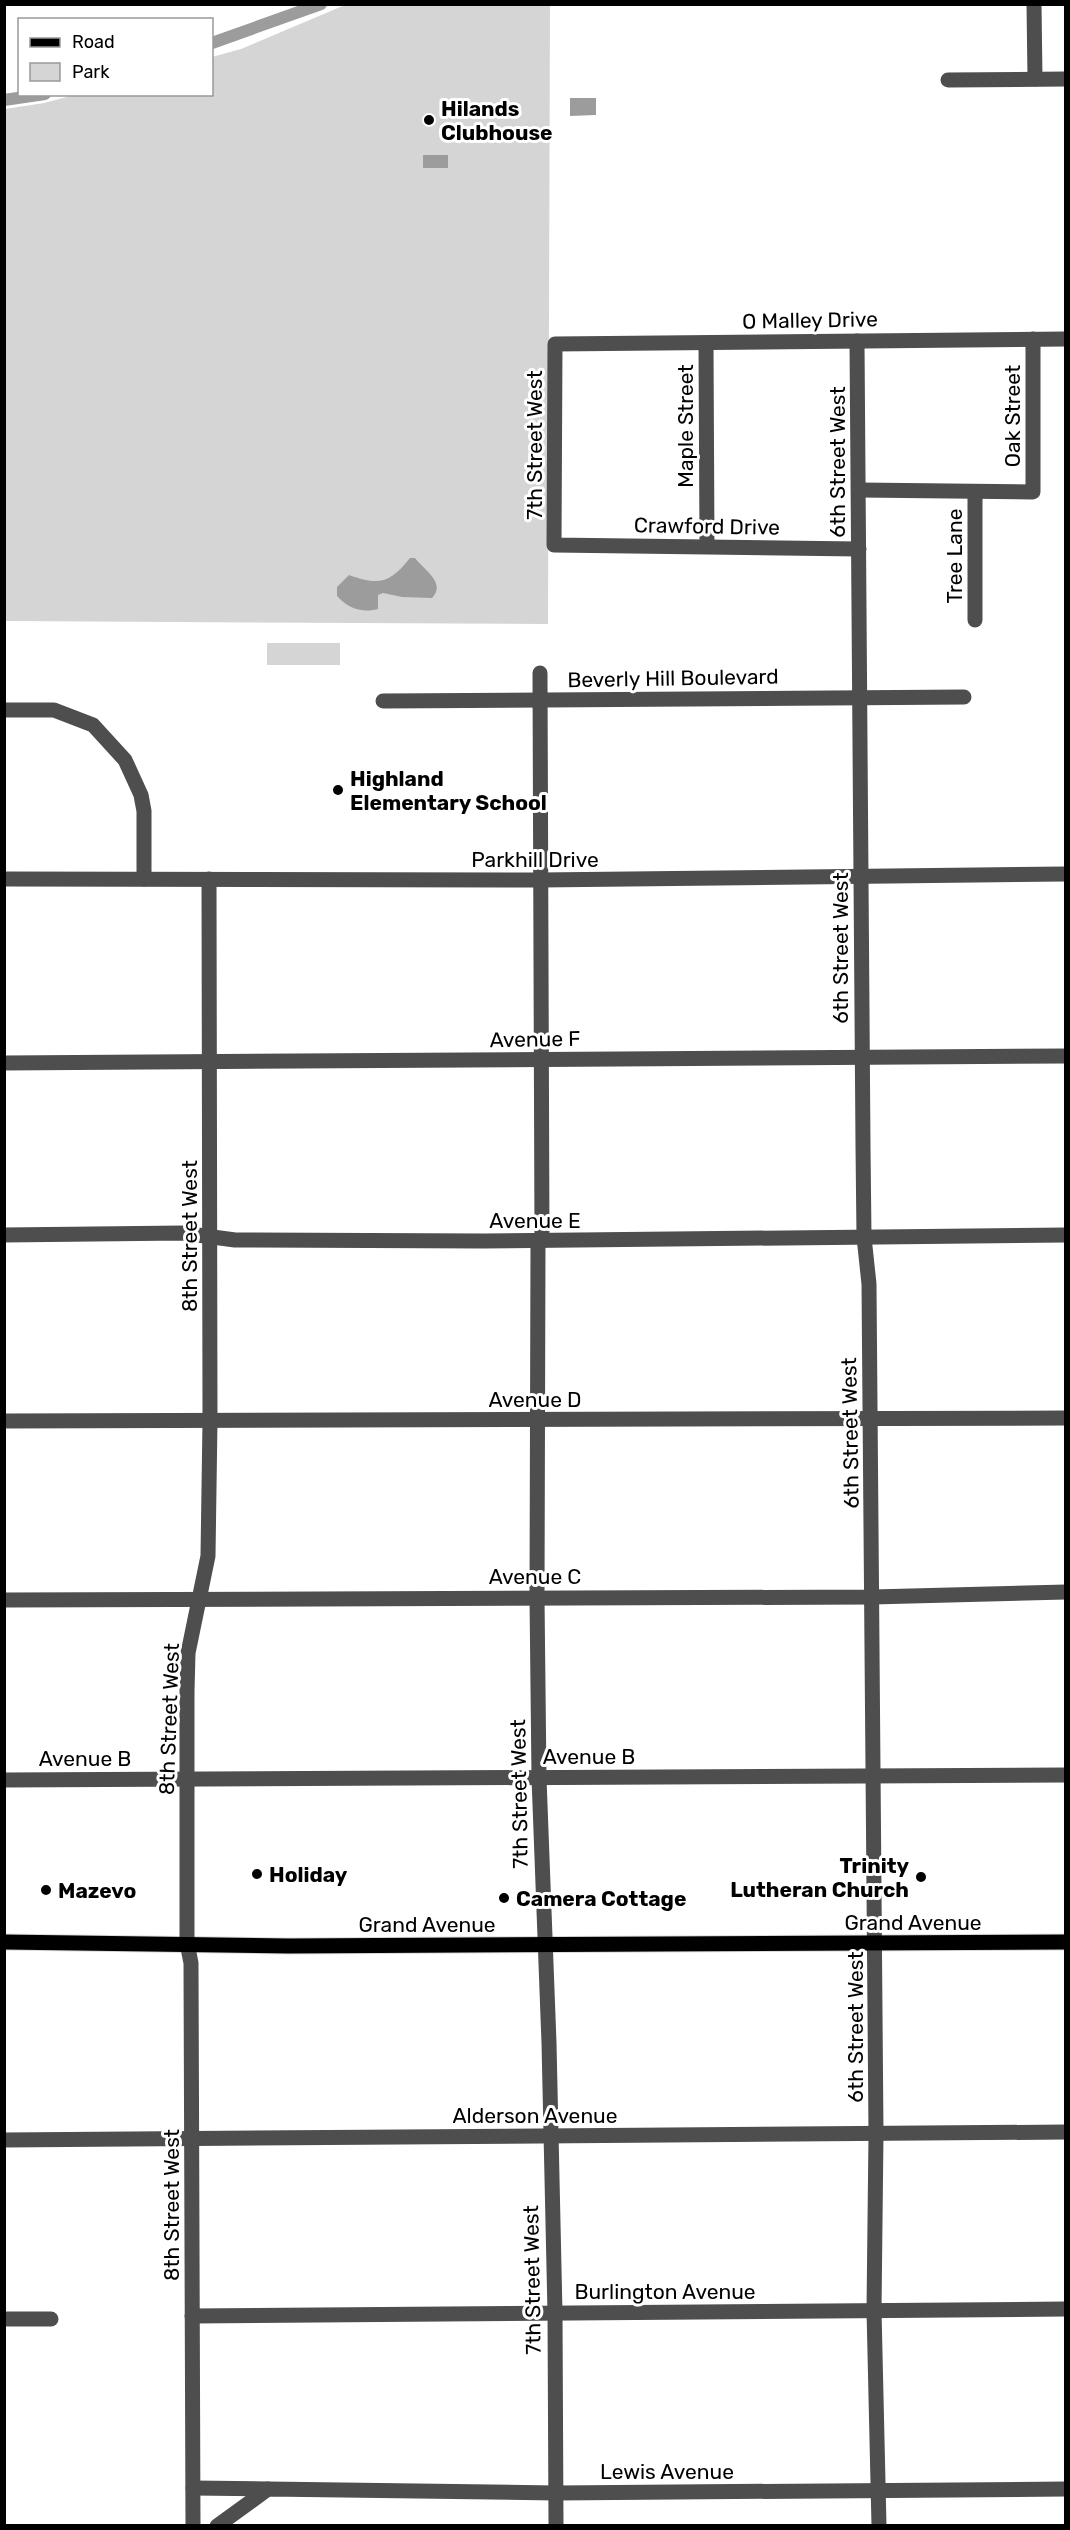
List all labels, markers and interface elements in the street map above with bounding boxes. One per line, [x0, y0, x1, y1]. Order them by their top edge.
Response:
legend [18, 18, 213, 96]
text: Road [72, 31, 115, 53]
text: Park [72, 61, 110, 83]
place label: Hilands Clubhouse [441, 96, 553, 145]
marker: Hilands Clubhouse [422, 113, 436, 127]
street label: O Malley Drive [742, 306, 878, 334]
street label: Maple Street [673, 364, 698, 488]
street label: Oak Street [1000, 365, 1025, 467]
street label: 7th Street West [522, 370, 547, 520]
street label: 6th Street West [825, 386, 850, 538]
street label: Tree Lane [942, 509, 967, 603]
street label: Crawford Drive [634, 512, 780, 540]
street label: Beverly Hill Boulevard [567, 664, 779, 692]
place label: Highland Elementary School [350, 766, 547, 815]
marker: Highland Elementary School [331, 783, 345, 797]
street label: Parkhill Drive [471, 847, 599, 872]
street label: 6th Street West [828, 872, 853, 1024]
street label: Avenue F [489, 1026, 581, 1052]
street label: 8th Street West [177, 1160, 202, 1312]
street label: Avenue E [489, 1208, 581, 1233]
street label: 6th Street West [836, 1357, 864, 1509]
street label: Avenue D [488, 1387, 582, 1412]
street label: Avenue C [489, 1564, 581, 1589]
street label: 8th Street West [154, 1643, 184, 1795]
street label: 7th Street West [505, 1719, 533, 1869]
street label: Avenue B [543, 1744, 635, 1769]
street label: Avenue B [39, 1746, 131, 1771]
place label: Trinity Lutheran Church [730, 1853, 909, 1902]
place label: Holiday [269, 1862, 348, 1887]
marker: Holiday [250, 1867, 264, 1881]
marker: Trinity Lutheran Church [914, 1870, 928, 1884]
place label: Mazevo [58, 1878, 136, 1903]
marker: Mazevo [39, 1883, 53, 1897]
place label: Camera Cottage [516, 1886, 686, 1911]
marker: Camera Cottage [497, 1891, 511, 1905]
street label: Grand Avenue [844, 1910, 982, 1935]
street label: Grand Avenue [358, 1912, 496, 1937]
street label: 6th Street West [843, 1951, 868, 2103]
street label: Alderson Avenue [452, 2103, 618, 2128]
street label: 8th Street West [159, 2129, 184, 2281]
street label: 7th Street West [518, 2205, 546, 2355]
street label: Burlington Avenue [574, 2279, 756, 2304]
street label: Lewis Avenue [600, 2459, 734, 2484]

